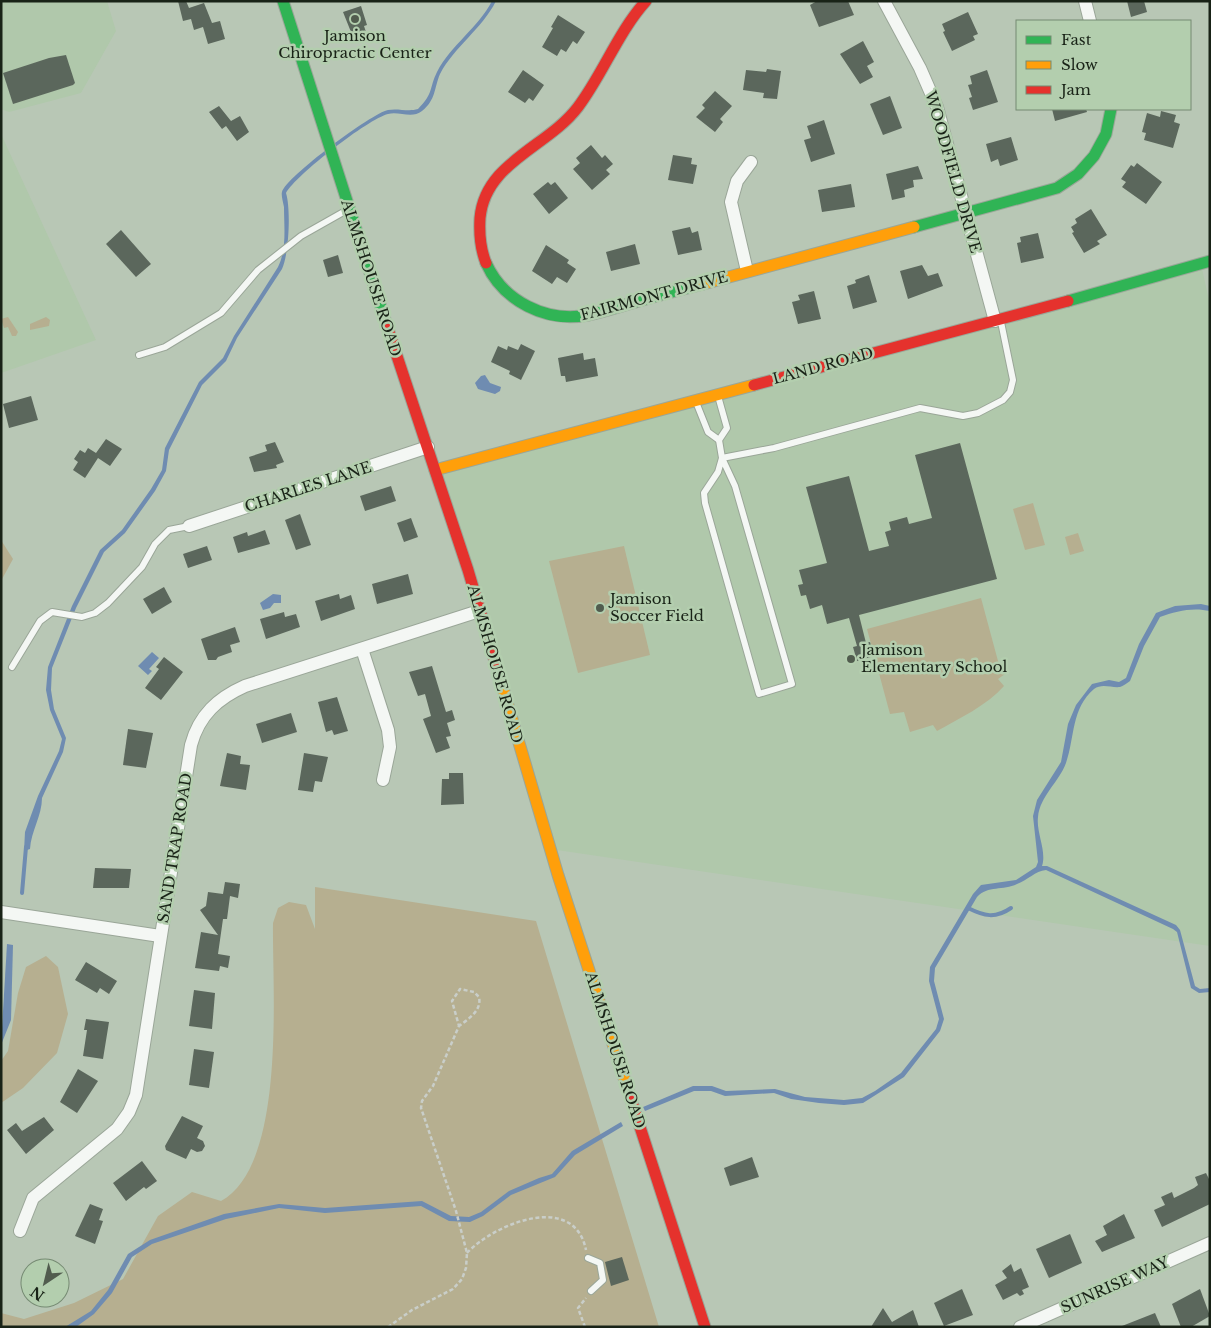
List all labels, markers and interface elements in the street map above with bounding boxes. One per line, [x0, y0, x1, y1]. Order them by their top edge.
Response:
marker: Jamison Chiropractic Center [349, 13, 361, 25]
legend [1016, 20, 1191, 110]
place label: Jamison Chiropractic Center [278, 26, 433, 62]
text: Fast [1061, 30, 1092, 49]
text: Slow [1061, 55, 1098, 74]
text: Jam [1059, 80, 1091, 99]
street label: WOODFIELD DRIVE [921, 88, 986, 255]
street label: ALMSHOUSE ROAD [337, 196, 406, 359]
street label: FAIRMONT DRIVE [578, 267, 730, 324]
street label: LAND ROAD [770, 343, 875, 388]
street label: CHARLES LANE [242, 457, 374, 516]
street label: ALMSHOUSE ROAD [463, 581, 527, 745]
place label: Jamison Soccer Field [608, 589, 704, 625]
marker: Jamison Soccer Field [594, 602, 606, 614]
place label: Jamison Elementary School [859, 640, 1008, 676]
marker: Jamison Elementary School [845, 653, 857, 665]
street label: SAND TRAP ROAD [153, 772, 196, 924]
street label: ALMSHOUSE ROAD [581, 968, 650, 1131]
street label: SUNRISE WAY [1058, 1252, 1173, 1317]
north arrow [20, 1258, 70, 1308]
text: N [27, 1282, 48, 1305]

